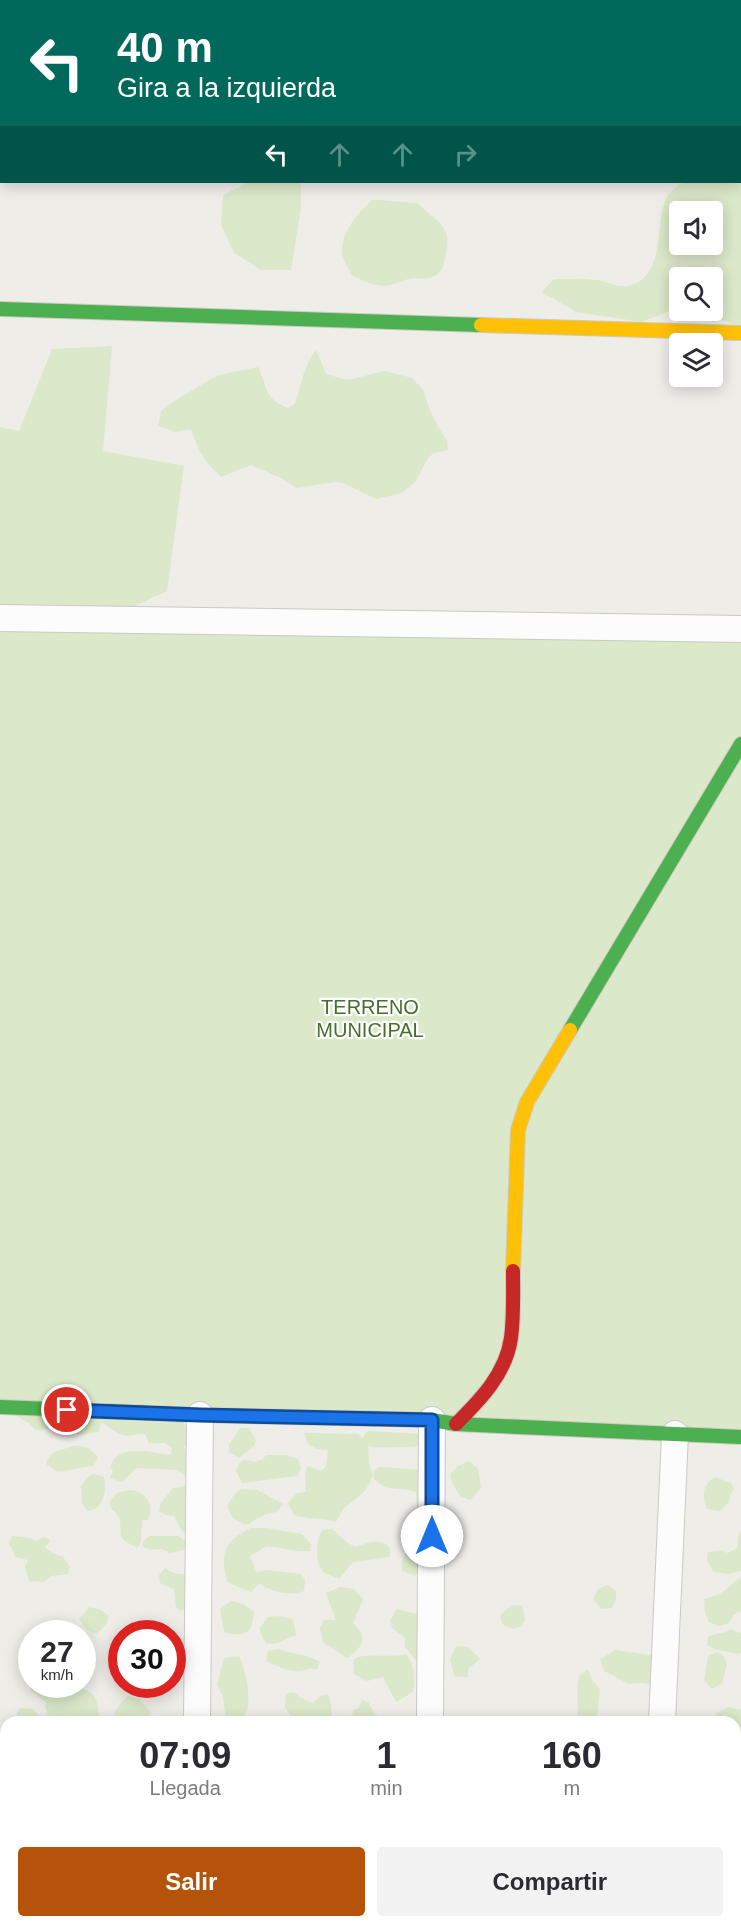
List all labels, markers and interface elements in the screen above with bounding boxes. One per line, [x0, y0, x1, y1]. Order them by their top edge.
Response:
icon: left [18, 24, 96, 102]
text: 40 m [117, 24, 213, 71]
text: Gira a la izquierda [117, 73, 336, 103]
icon: left [260, 138, 293, 171]
icon: ahead [323, 138, 356, 171]
icon: ahead [386, 138, 419, 171]
icon: right [449, 138, 482, 171]
map controls [669, 201, 723, 387]
button: sound [669, 201, 723, 255]
button: search [669, 267, 723, 321]
button: layers [669, 333, 723, 387]
park label: TERRENO MUNICIPAL [316, 996, 424, 1041]
pin [41, 1384, 92, 1435]
icon: arrive [50, 1393, 83, 1426]
position arrow [400, 1504, 464, 1568]
speed limit sign: 30 [108, 1620, 186, 1698]
text: 27 [40, 1635, 74, 1668]
text: km/h [41, 1666, 73, 1683]
text: 07:09 [139, 1735, 231, 1776]
text: 1 [376, 1735, 396, 1776]
text: 160 [542, 1735, 602, 1776]
text: Llegada [150, 1777, 221, 1799]
text: min [370, 1777, 403, 1799]
text: m [563, 1777, 580, 1799]
button: Salir [18, 1847, 365, 1916]
button: Compartir [377, 1847, 723, 1916]

